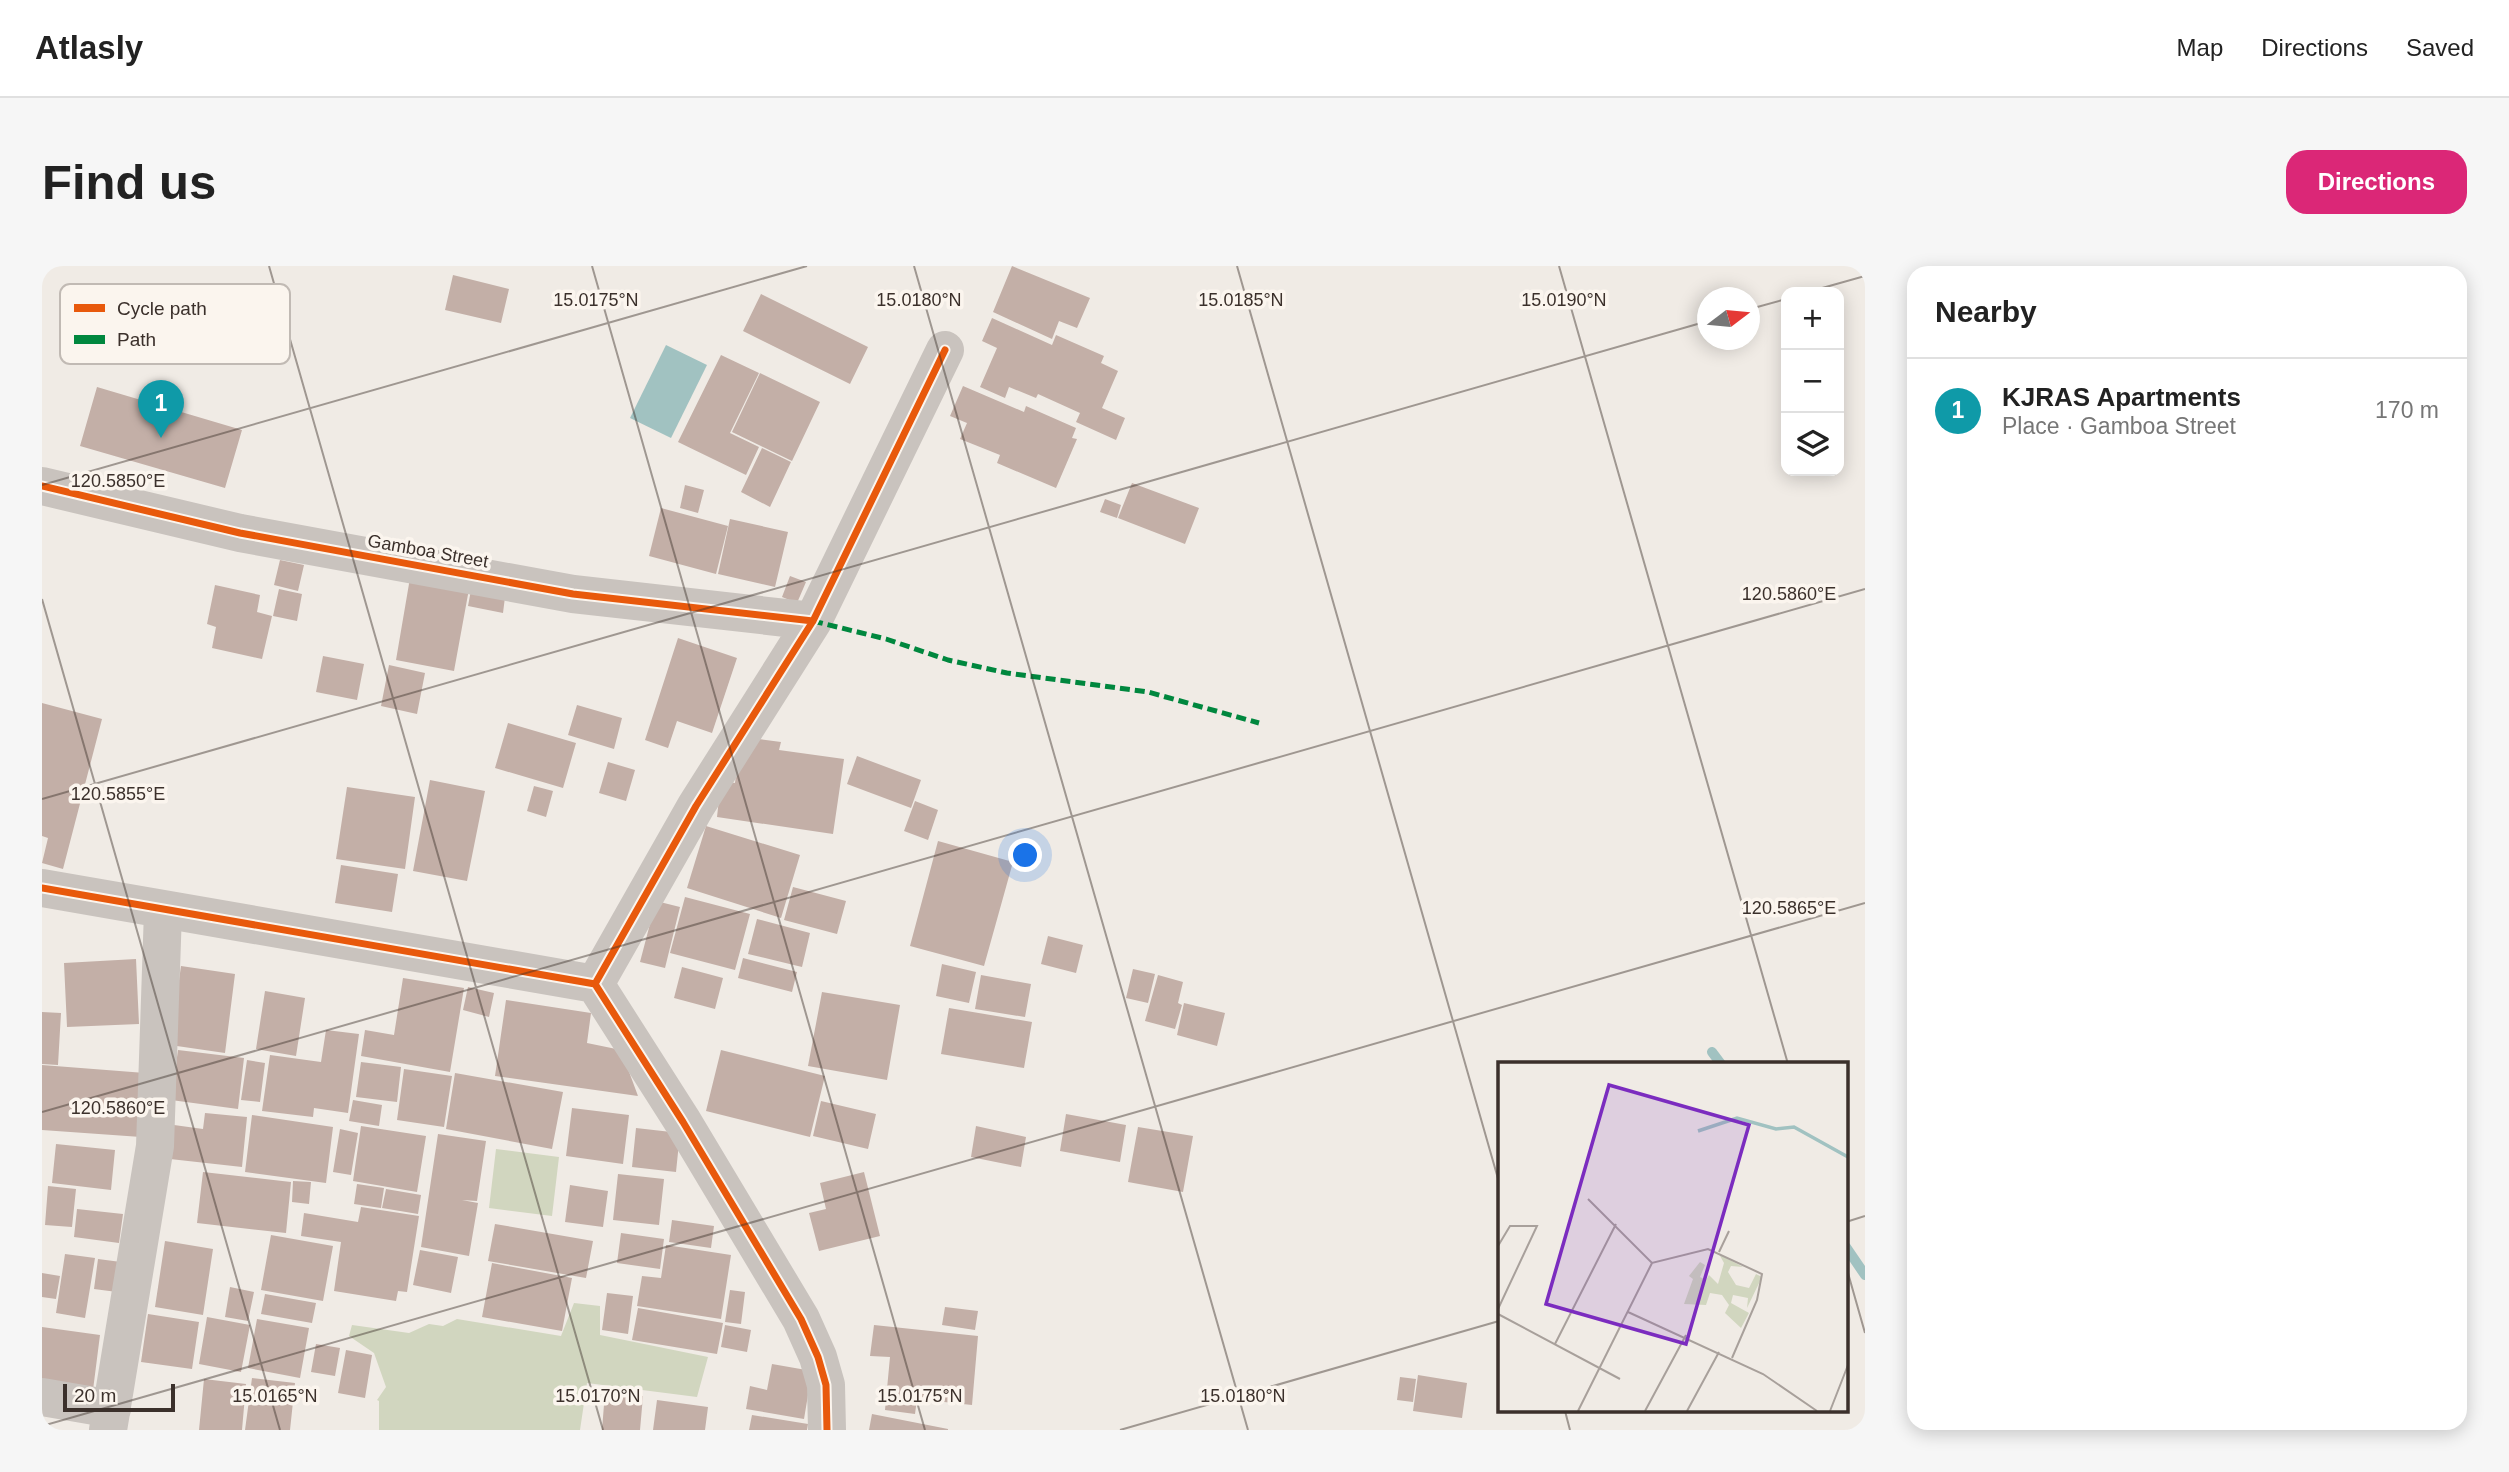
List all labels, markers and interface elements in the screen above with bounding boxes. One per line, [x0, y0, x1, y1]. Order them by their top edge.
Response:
text: Atlasly [35, 29, 143, 66]
text: Map [2177, 34, 2223, 61]
text: Directions [2261, 34, 2368, 61]
text: Saved [2406, 34, 2474, 61]
button: Directions [2286, 150, 2467, 214]
text: Find us [42, 155, 216, 209]
legend [60, 284, 290, 364]
north arrow [1697, 287, 1760, 350]
map controls [1781, 287, 1844, 476]
button: + [1781, 287, 1844, 350]
text: 15.0175°N [553, 290, 639, 310]
text: 15.0180°N [876, 290, 962, 310]
text: 15.0185°N [1198, 290, 1284, 310]
text: 15.0190°N [1521, 290, 1607, 310]
text: Nearby [1935, 295, 2037, 328]
text: Cycle path [117, 298, 207, 319]
text: Path [117, 329, 156, 350]
button: − [1781, 350, 1844, 413]
pin: 1 [138, 380, 184, 438]
text: KJRAS Apartments [2002, 382, 2241, 412]
text: 1 [1952, 397, 1964, 423]
text: 170 m [2375, 397, 2439, 423]
button: layers [1781, 413, 1844, 476]
text: Place · Gamboa Street [2002, 413, 2236, 439]
text: 120.5850°E [71, 471, 165, 491]
street label: Gamboa Street [366, 531, 490, 571]
text: 120.5860°E [1742, 584, 1836, 604]
text: 120.5855°E [71, 784, 165, 804]
your location [1008, 838, 1042, 872]
text: 120.5865°E [1742, 898, 1836, 918]
inset map [1498, 1062, 1848, 1412]
text: 120.5860°E [71, 1098, 165, 1118]
scale bar [63, 1381, 175, 1413]
text: 20 m [74, 1385, 116, 1406]
text: 15.0165°N [232, 1386, 318, 1406]
text: 15.0170°N [555, 1386, 641, 1406]
text: 15.0175°N [877, 1386, 963, 1406]
text: 15.0180°N [1200, 1386, 1286, 1406]

